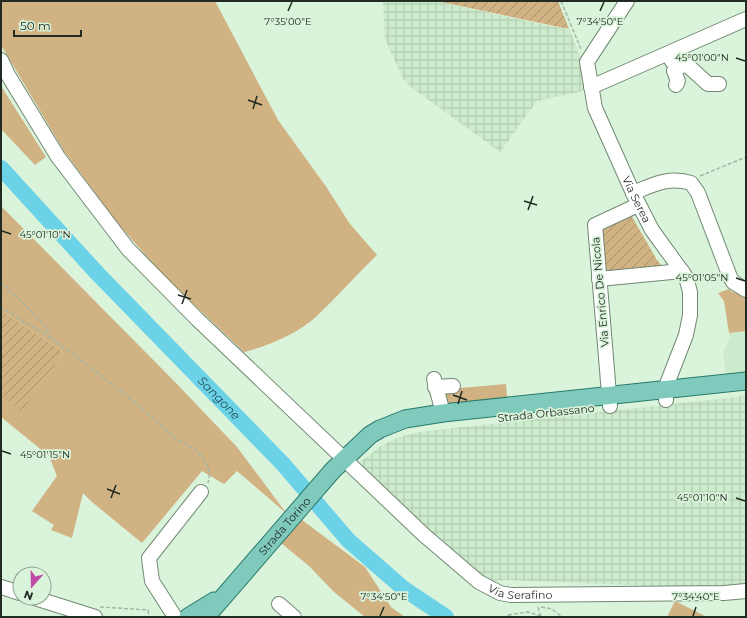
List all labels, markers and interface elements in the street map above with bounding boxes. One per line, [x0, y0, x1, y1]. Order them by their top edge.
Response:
scale bar [14, 12, 81, 38]
text: 7°35'00"E [264, 15, 312, 28]
text: 7°34'50"E [576, 15, 624, 28]
text: 50 m [20, 18, 51, 33]
text: 45°01'00"N [675, 51, 729, 64]
street label: Via Serea [619, 174, 654, 225]
text: 45°01'10"N [19, 228, 71, 241]
street label: Via Enrico De Nicola [588, 236, 612, 348]
text: 45°01'05"N [676, 271, 728, 284]
water label: Sangone [195, 373, 244, 423]
street label: Strada Orbassano [497, 401, 595, 425]
text: 45°01'15"N [20, 448, 70, 461]
text: 45°01'10"N [676, 491, 728, 504]
street label: Strada Torino [255, 494, 314, 558]
north arrow [12, 566, 52, 606]
street label: Via Serafino [486, 581, 552, 602]
text: N [22, 587, 35, 603]
text: 7°34'50"E [360, 590, 408, 603]
text: 7°34'40"E [672, 590, 720, 603]

